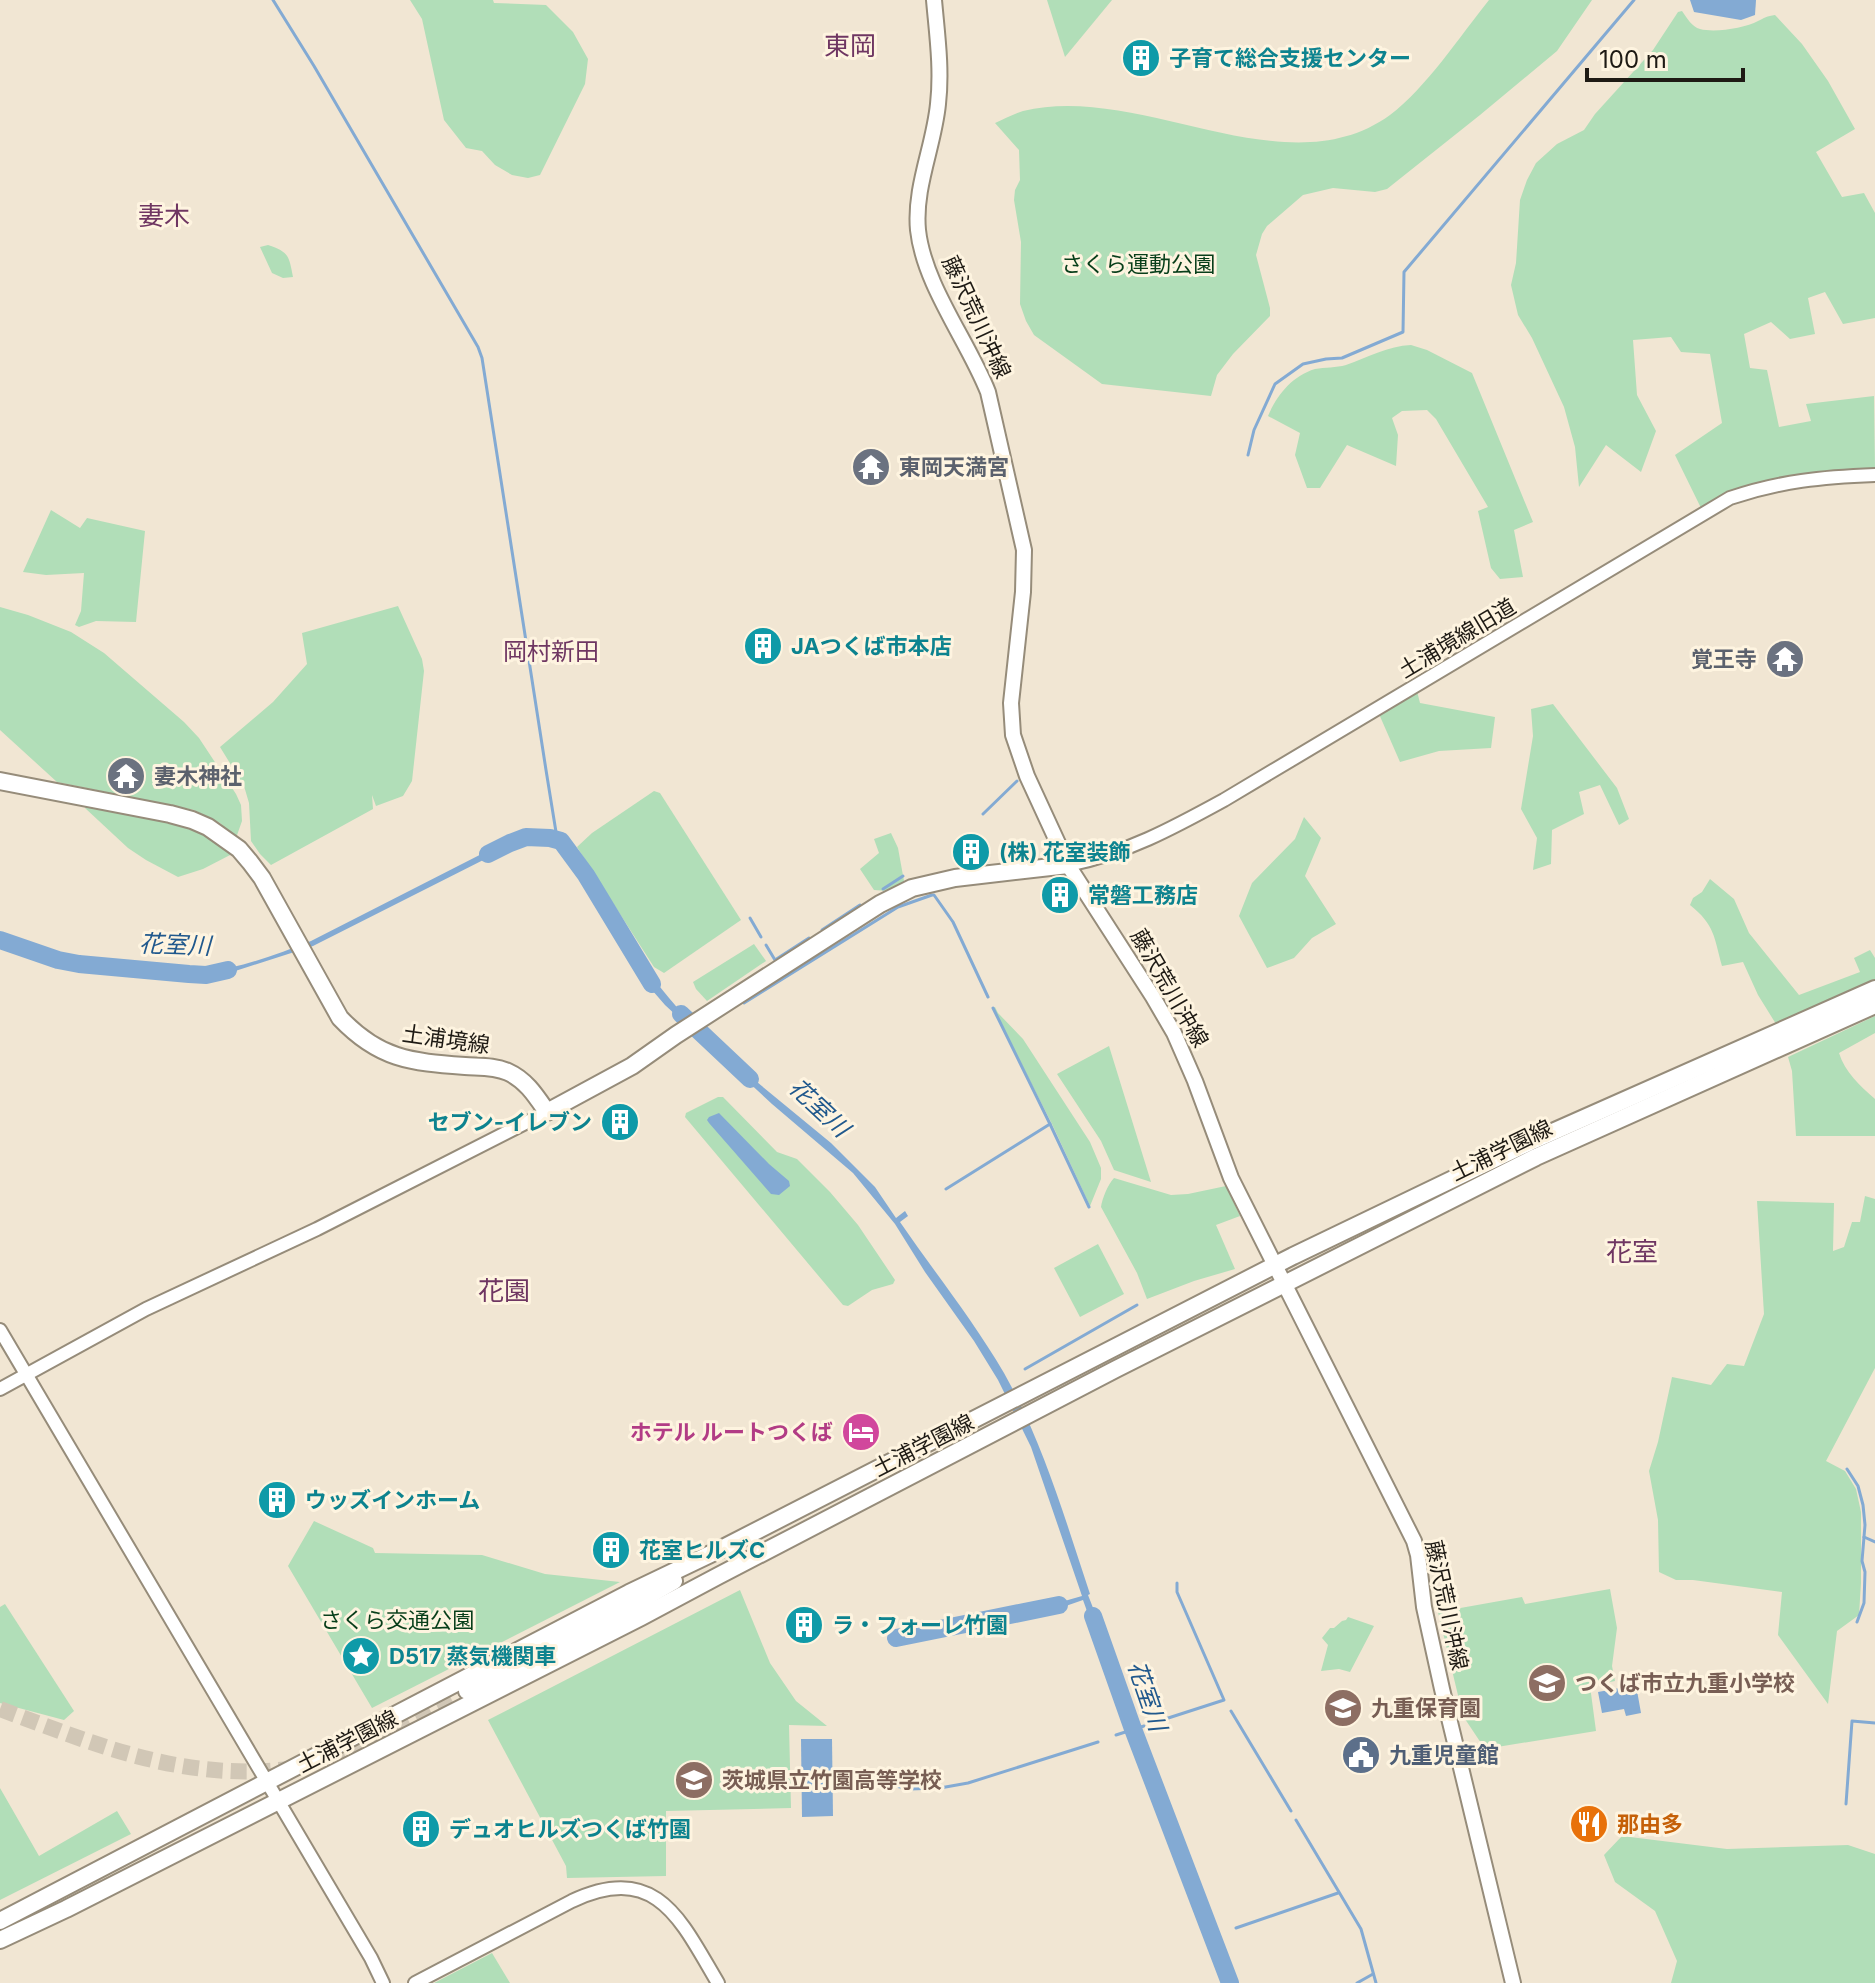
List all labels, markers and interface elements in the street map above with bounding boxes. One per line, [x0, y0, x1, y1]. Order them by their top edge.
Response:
district label: 東岡 [824, 30, 876, 61]
scale bar [1587, 32, 1743, 82]
building icon: 子育て総合支援センター [1120, 37, 1162, 79]
place label: 子育て総合支援センター [1169, 45, 1411, 71]
text: 100 m [1599, 45, 1667, 74]
district label: 妻木 [138, 200, 190, 231]
park label: さくら運動公園 [1061, 251, 1215, 277]
street label: 藤沢荒川沖線 [937, 252, 1017, 382]
temple icon: 東岡天満宮 [850, 446, 892, 488]
place label: 東岡天満宮 [899, 454, 1009, 480]
street label: 土浦境線旧道 [1394, 593, 1520, 683]
building icon: JAつくば市本店 [742, 625, 784, 667]
place label: JAつくば市本店 [791, 633, 952, 659]
district label: 岡村新田 [503, 637, 599, 666]
temple icon: 覚王寺 [1764, 638, 1806, 680]
place label: 覚王寺 [1691, 646, 1757, 672]
temple icon: 妻木神社 [105, 755, 147, 797]
place label: 妻木神社 [154, 763, 242, 789]
building icon: (株) 花室装飾 [950, 831, 992, 873]
place label: (株) 花室装飾 [999, 839, 1131, 865]
building icon: 常磐工務店 [1039, 874, 1081, 916]
place label: 常磐工務店 [1088, 882, 1198, 908]
street label: 藤沢荒川沖線 [1126, 924, 1214, 1052]
water label: 花室川 [139, 929, 214, 960]
street label: 土浦境線 [401, 1020, 491, 1058]
water label: 花室川 [783, 1072, 858, 1145]
building icon: セブン-イレブン [599, 1101, 641, 1143]
place label: セブン-イレブン [428, 1109, 592, 1135]
street label: 土浦学園線 [1446, 1114, 1556, 1186]
district label: 花室 [1606, 1236, 1658, 1267]
district label: 花園 [478, 1275, 530, 1306]
street label: 土浦学園線 [868, 1408, 978, 1482]
hotel icon: ホテル ルートつくば [840, 1411, 882, 1453]
place label: ホテル ルートつくば [630, 1419, 833, 1445]
building icon: ウッズインホーム [256, 1479, 298, 1521]
place label: ウッズインホーム [305, 1487, 480, 1513]
building icon: 花室ヒルズC [590, 1529, 632, 1571]
place label: 花室ヒルズC [639, 1537, 765, 1563]
street label: 藤沢荒川沖線 [1421, 1538, 1473, 1672]
building icon: ラ・フォーレ竹園 [783, 1604, 825, 1646]
park label: さくら交通公園 [320, 1607, 474, 1633]
place label: ラ・フォーレ竹園 [832, 1612, 1008, 1638]
place icon: D517 蒸気機関車 [340, 1635, 382, 1677]
place label: D517 蒸気機関車 [389, 1643, 556, 1669]
water label: 花室川 [1122, 1657, 1174, 1737]
school or university icon: つくば市立九重小学校 [1526, 1662, 1568, 1704]
place label: つくば市立九重小学校 [1575, 1670, 1795, 1696]
school or university icon: 九重保育園 [1322, 1687, 1364, 1729]
place label: 九重保育園 [1371, 1695, 1481, 1721]
street label: 土浦学園線 [292, 1704, 402, 1778]
public building icon: 九重児童館 [1340, 1734, 1382, 1776]
place label: 九重児童館 [1389, 1742, 1499, 1768]
school or university icon: 茨城県立竹園高等学校 [673, 1759, 715, 1801]
place label: 茨城県立竹園高等学校 [722, 1767, 942, 1793]
restaurant icon: 那由多 [1568, 1803, 1610, 1845]
building icon: デュオヒルズつくば竹園 [400, 1808, 442, 1850]
place label: 那由多 [1617, 1811, 1683, 1837]
place label: デュオヒルズつくば竹園 [449, 1816, 691, 1842]

